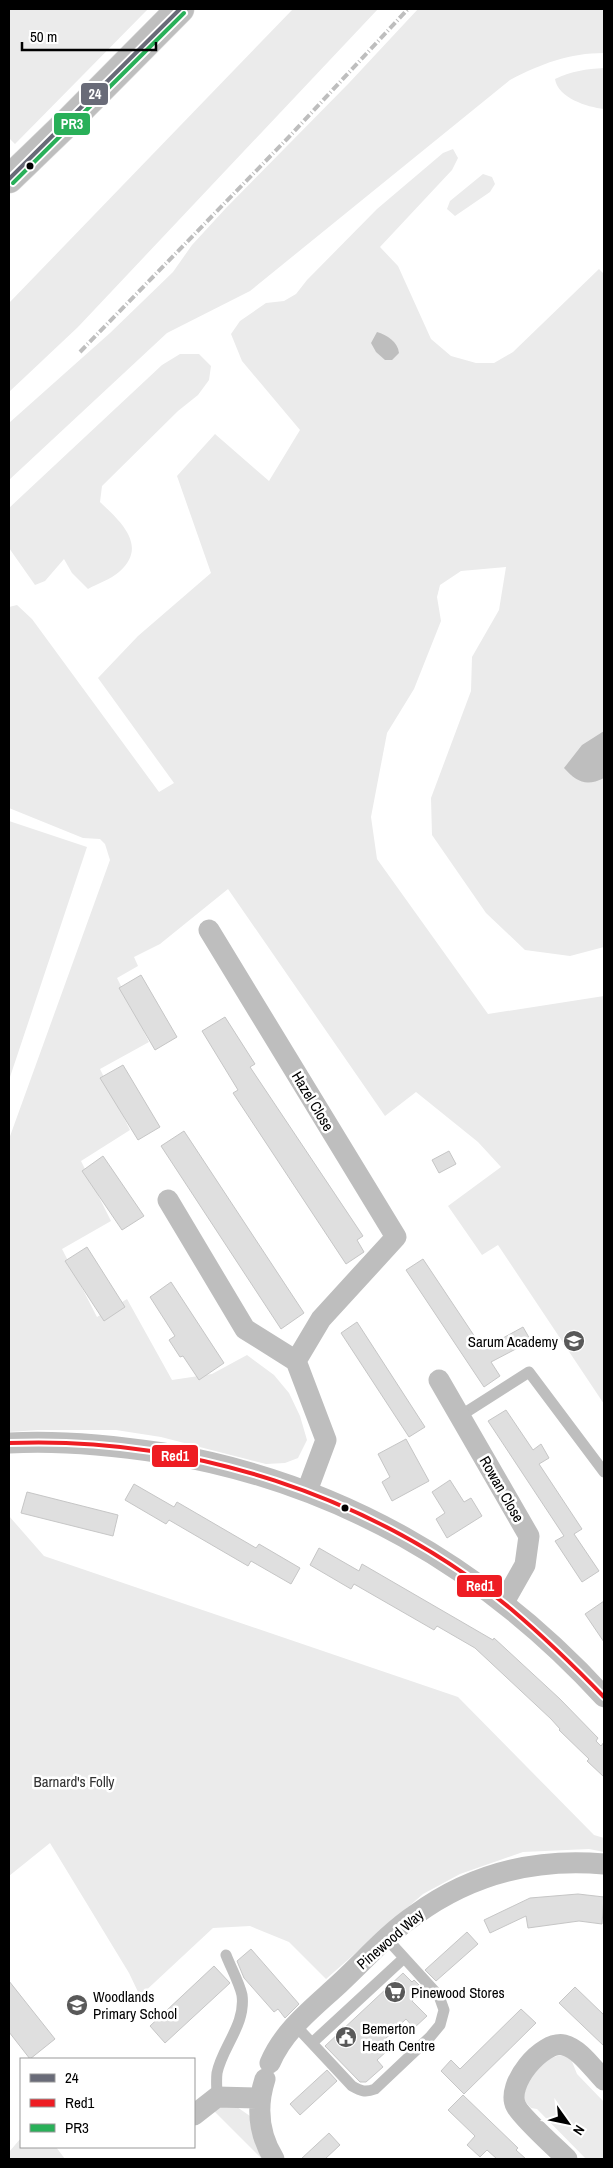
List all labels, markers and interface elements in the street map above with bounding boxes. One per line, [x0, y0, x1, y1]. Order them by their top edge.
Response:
scale bar [22, 20, 156, 52]
text: 50 m [30, 26, 57, 47]
line badge: 24 [80, 82, 109, 106]
text: 24 [89, 85, 102, 103]
line badge: PR3 [53, 112, 91, 136]
text: PR3 [61, 115, 83, 133]
unlabelled marker [25, 161, 35, 171]
street label: Hazel Close [287, 1067, 339, 1135]
school or university icon: Sarum Academy [562, 1329, 586, 1353]
place label: Sarum Academy [468, 1331, 559, 1352]
line badge: Red1 [151, 1444, 199, 1468]
text: Red1 [161, 1447, 190, 1465]
street label: Rowan Close [475, 1452, 529, 1526]
unlabelled marker [340, 1503, 350, 1513]
line badge: Red1 [456, 1574, 503, 1598]
text: Red1 [466, 1577, 495, 1595]
park label: Barnard's Folly [33, 1771, 115, 1792]
street label: Pinewood Way [352, 1904, 429, 1974]
supermarket icon: Pinewood Stores [383, 1980, 407, 2004]
place label: Pinewood Stores [411, 1982, 505, 2003]
place label: Woodlands Primary School [93, 1986, 177, 2024]
school or university icon: Woodlands Primary School [65, 1993, 89, 2017]
place label: Bemerton Heath Centre [362, 2018, 435, 2056]
public building icon: Bemerton Heath Centre [334, 2025, 358, 2049]
legend [20, 2058, 195, 2148]
text: 24 [65, 2067, 79, 2088]
text: Red1 [65, 2092, 95, 2113]
north arrow [543, 2098, 593, 2148]
text: PR3 [65, 2117, 89, 2138]
text: N [569, 2122, 589, 2138]

